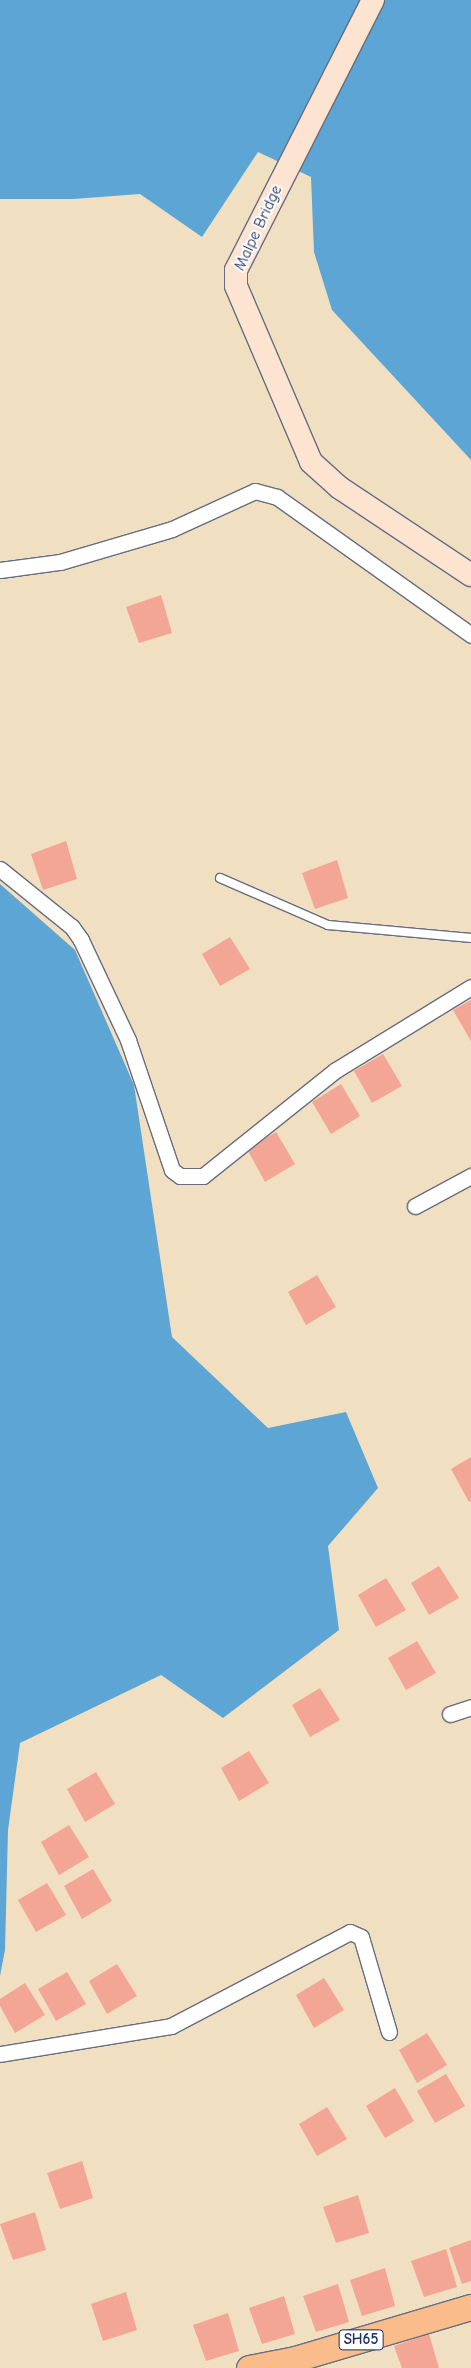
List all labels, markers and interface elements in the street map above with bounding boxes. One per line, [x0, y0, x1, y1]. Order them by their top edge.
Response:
street label: Malpe Bridge [230, 182, 286, 274]
road number: SH65 [338, 2328, 384, 2352]

